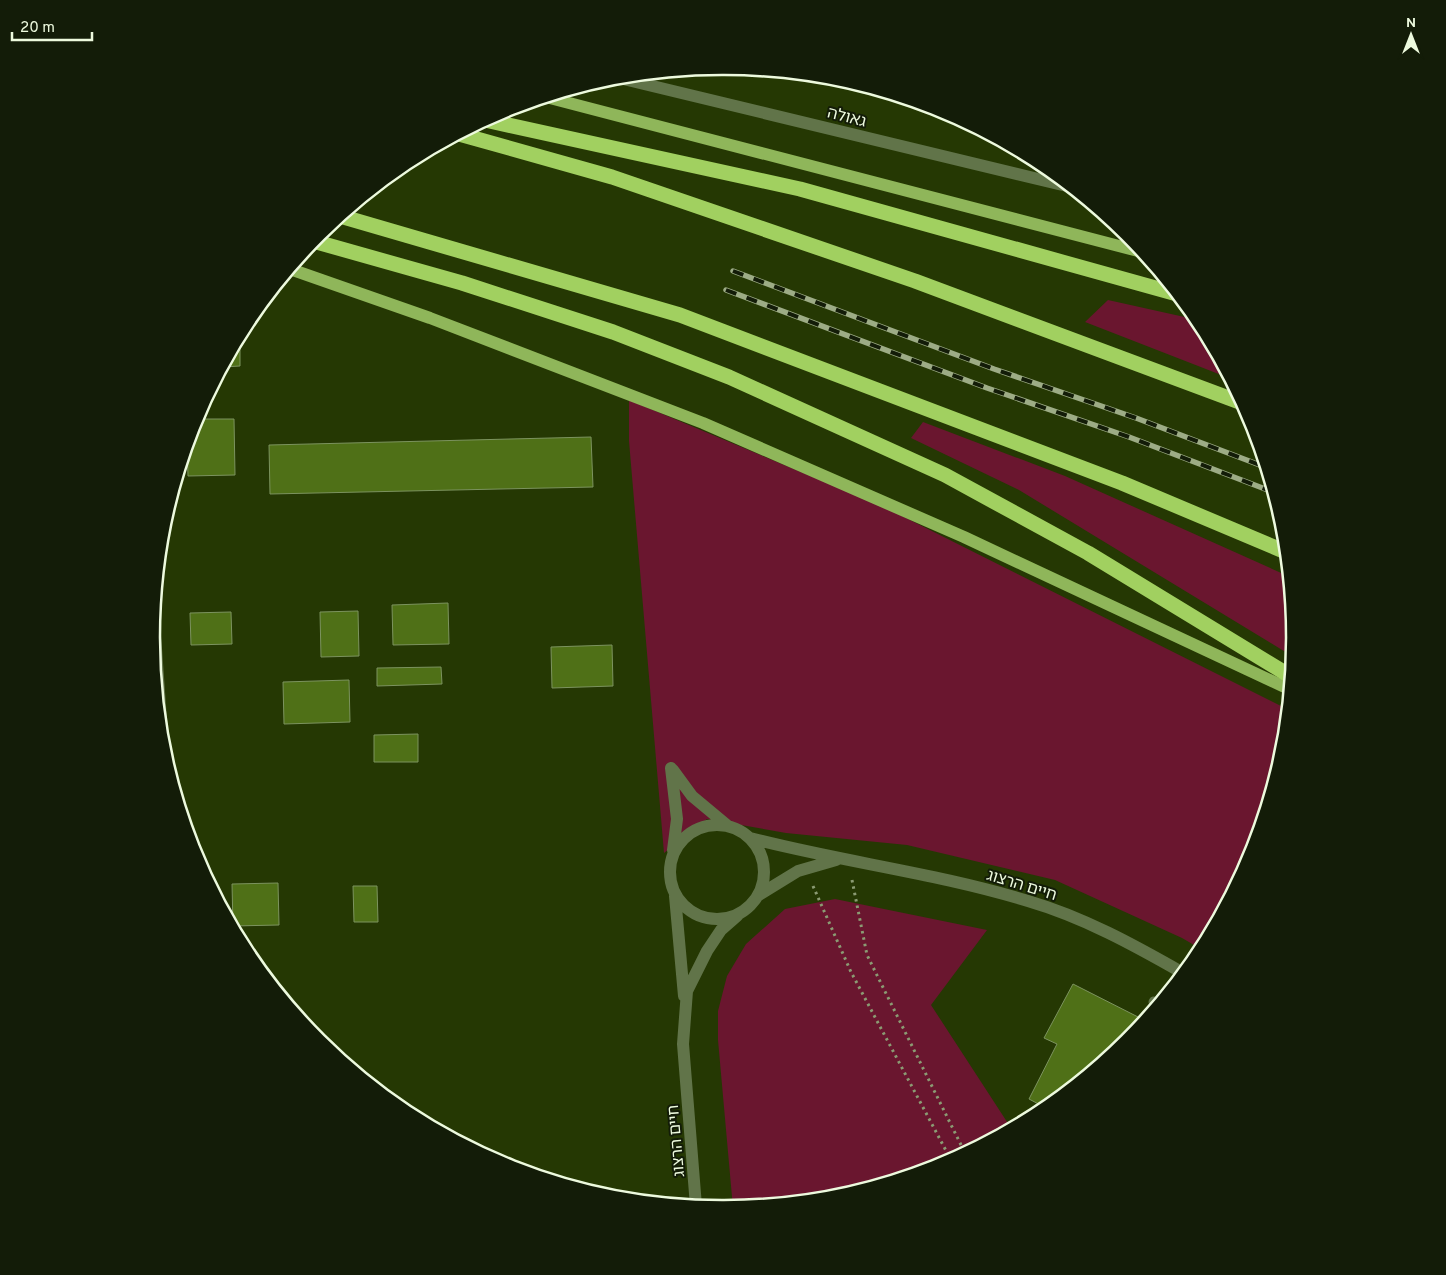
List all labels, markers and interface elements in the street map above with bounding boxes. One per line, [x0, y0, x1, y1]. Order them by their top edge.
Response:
scale bar [12, 10, 92, 42]
north arrow [1386, 10, 1436, 60]
text: N [1406, 15, 1416, 32]
text: 20 m [20, 19, 55, 38]
street label: גאולה [825, 103, 868, 132]
street label: חיים הרצוג [984, 866, 1059, 906]
street label: חיים הרצוג [664, 1104, 690, 1178]

